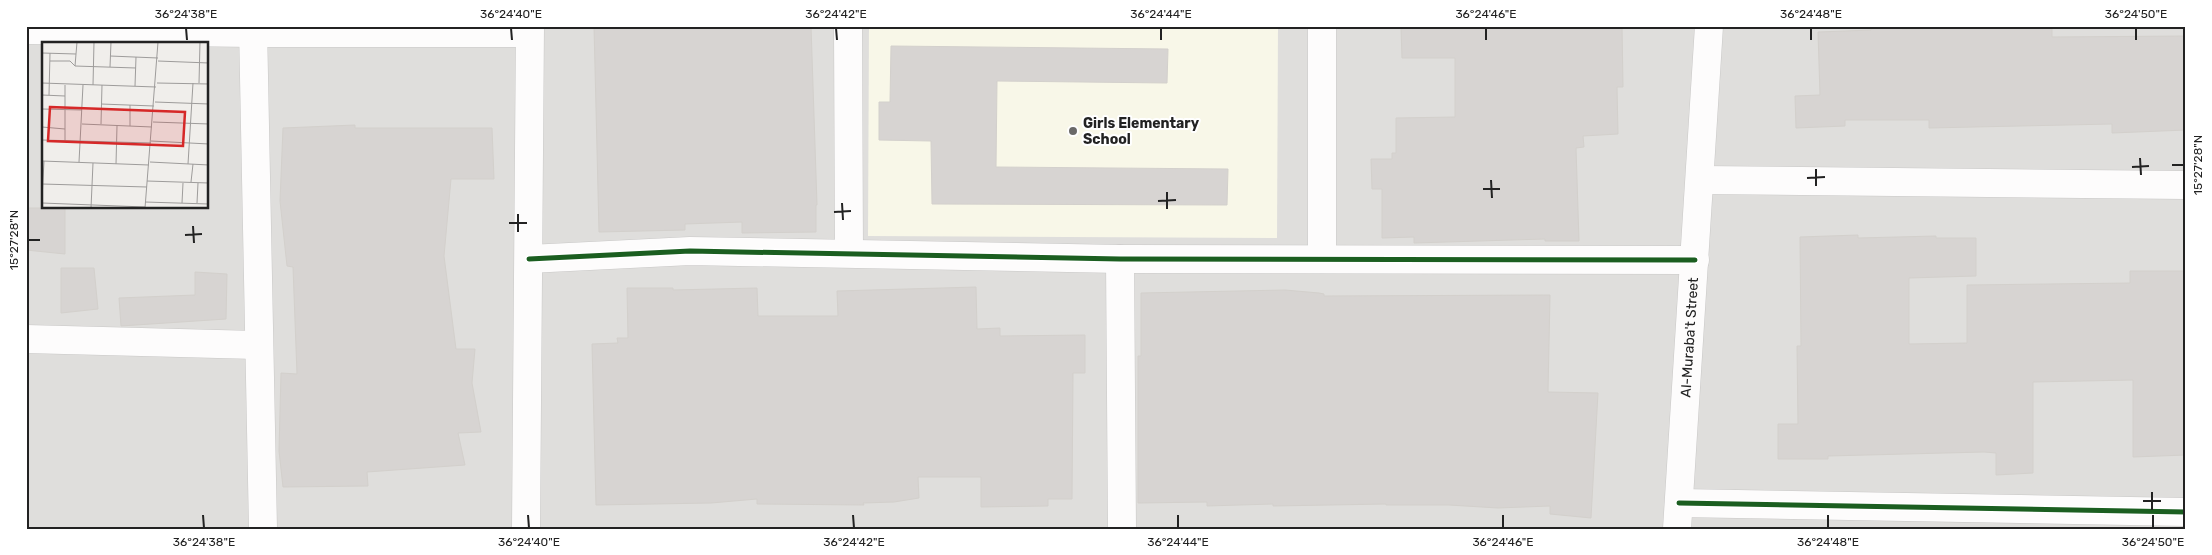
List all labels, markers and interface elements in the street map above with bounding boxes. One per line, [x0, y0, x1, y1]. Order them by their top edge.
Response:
text: 36°24'38"E [155, 7, 217, 21]
text: 36°24'40"E [480, 7, 542, 21]
text: 36°24'42"E [805, 7, 867, 21]
text: 36°24'44"E [1130, 7, 1192, 21]
text: 36°24'46"E [1455, 7, 1517, 21]
text: 36°24'48"E [1780, 7, 1842, 21]
text: 36°24'50"E [2105, 7, 2167, 21]
inset map [42, 42, 209, 209]
place label: Girls Elementary School [1083, 115, 1200, 148]
marker: Girls Elementary School [1067, 125, 1079, 137]
text: 15°27'28"N [2191, 135, 2205, 195]
text: 15°27'28"N [7, 210, 21, 270]
street label: Al-Muraba't Street [1677, 276, 1702, 398]
text: 36°24'38"E [173, 535, 235, 549]
text: 36°24'40"E [498, 535, 560, 549]
text: 36°24'42"E [823, 535, 885, 549]
text: 36°24'44"E [1147, 535, 1209, 549]
text: 36°24'46"E [1472, 535, 1534, 549]
text: 36°24'48"E [1797, 535, 1859, 549]
text: 36°24'50"E [2122, 535, 2184, 549]

